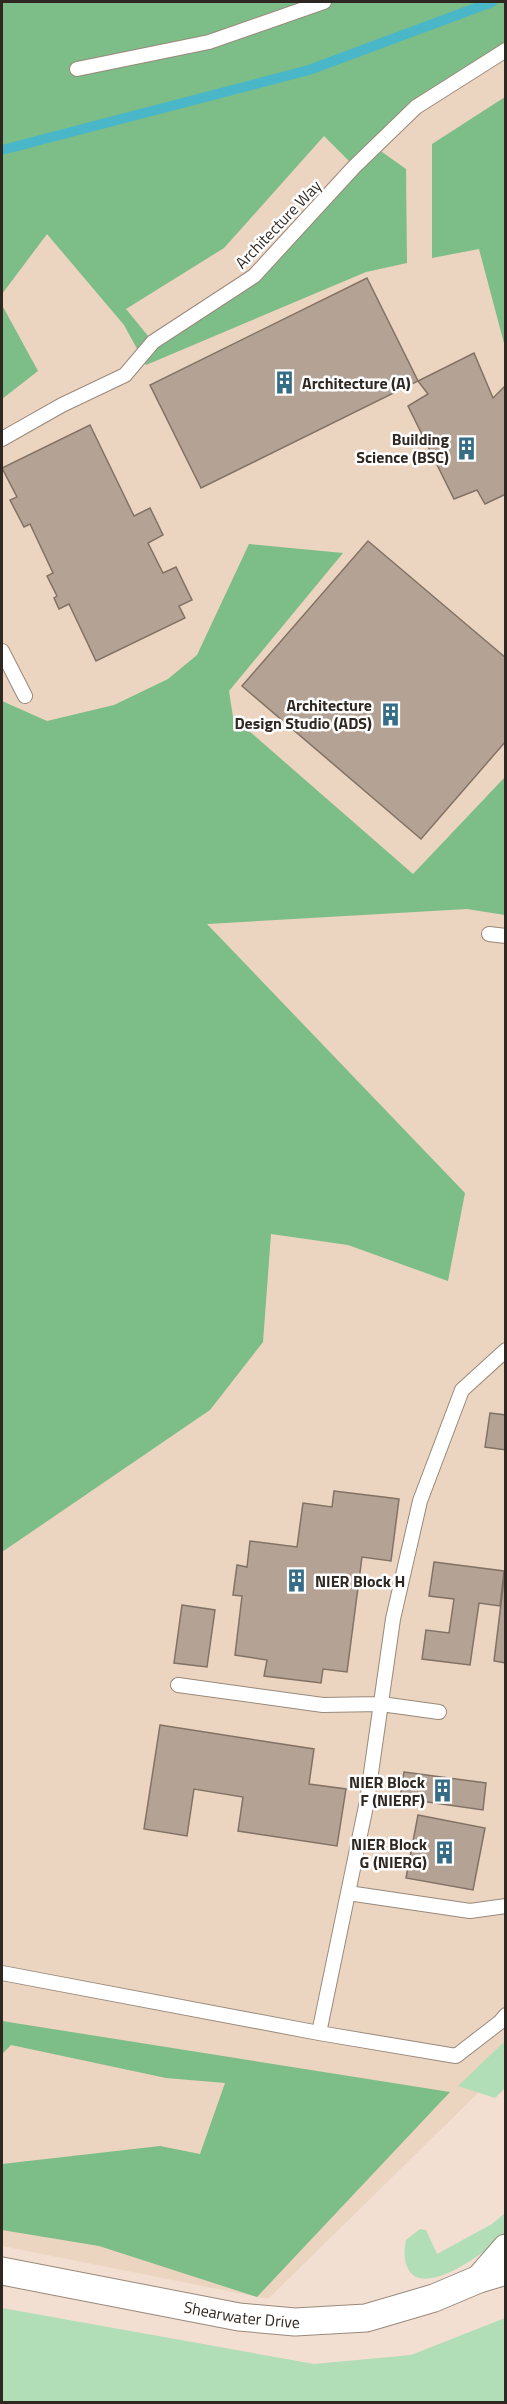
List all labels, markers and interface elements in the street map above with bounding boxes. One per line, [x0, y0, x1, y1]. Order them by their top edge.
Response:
street label: Architecture Way [229, 174, 327, 274]
building icon: Architecture (A) [271, 370, 297, 396]
place label: Architecture (A) [302, 371, 411, 395]
place label: Building Science (BSC) [356, 427, 449, 469]
building icon: Building Science (BSC) [454, 435, 480, 461]
place label: Architecture Design Studio (ADS) [234, 693, 372, 735]
building icon: Architecture Design Studio (ADS) [377, 701, 403, 727]
building icon: NIER Block H [284, 1568, 310, 1594]
place label: NIER Block H [315, 1569, 405, 1593]
place label: NIER Block F (NIERF) [349, 1770, 426, 1812]
building icon: NIER Block F (NIERF) [430, 1778, 456, 1804]
place label: NIER Block G (NIERG) [351, 1832, 428, 1874]
building icon: NIER Block G (NIERG) [432, 1840, 458, 1866]
street label: Shearwater Drive [182, 2295, 300, 2334]

